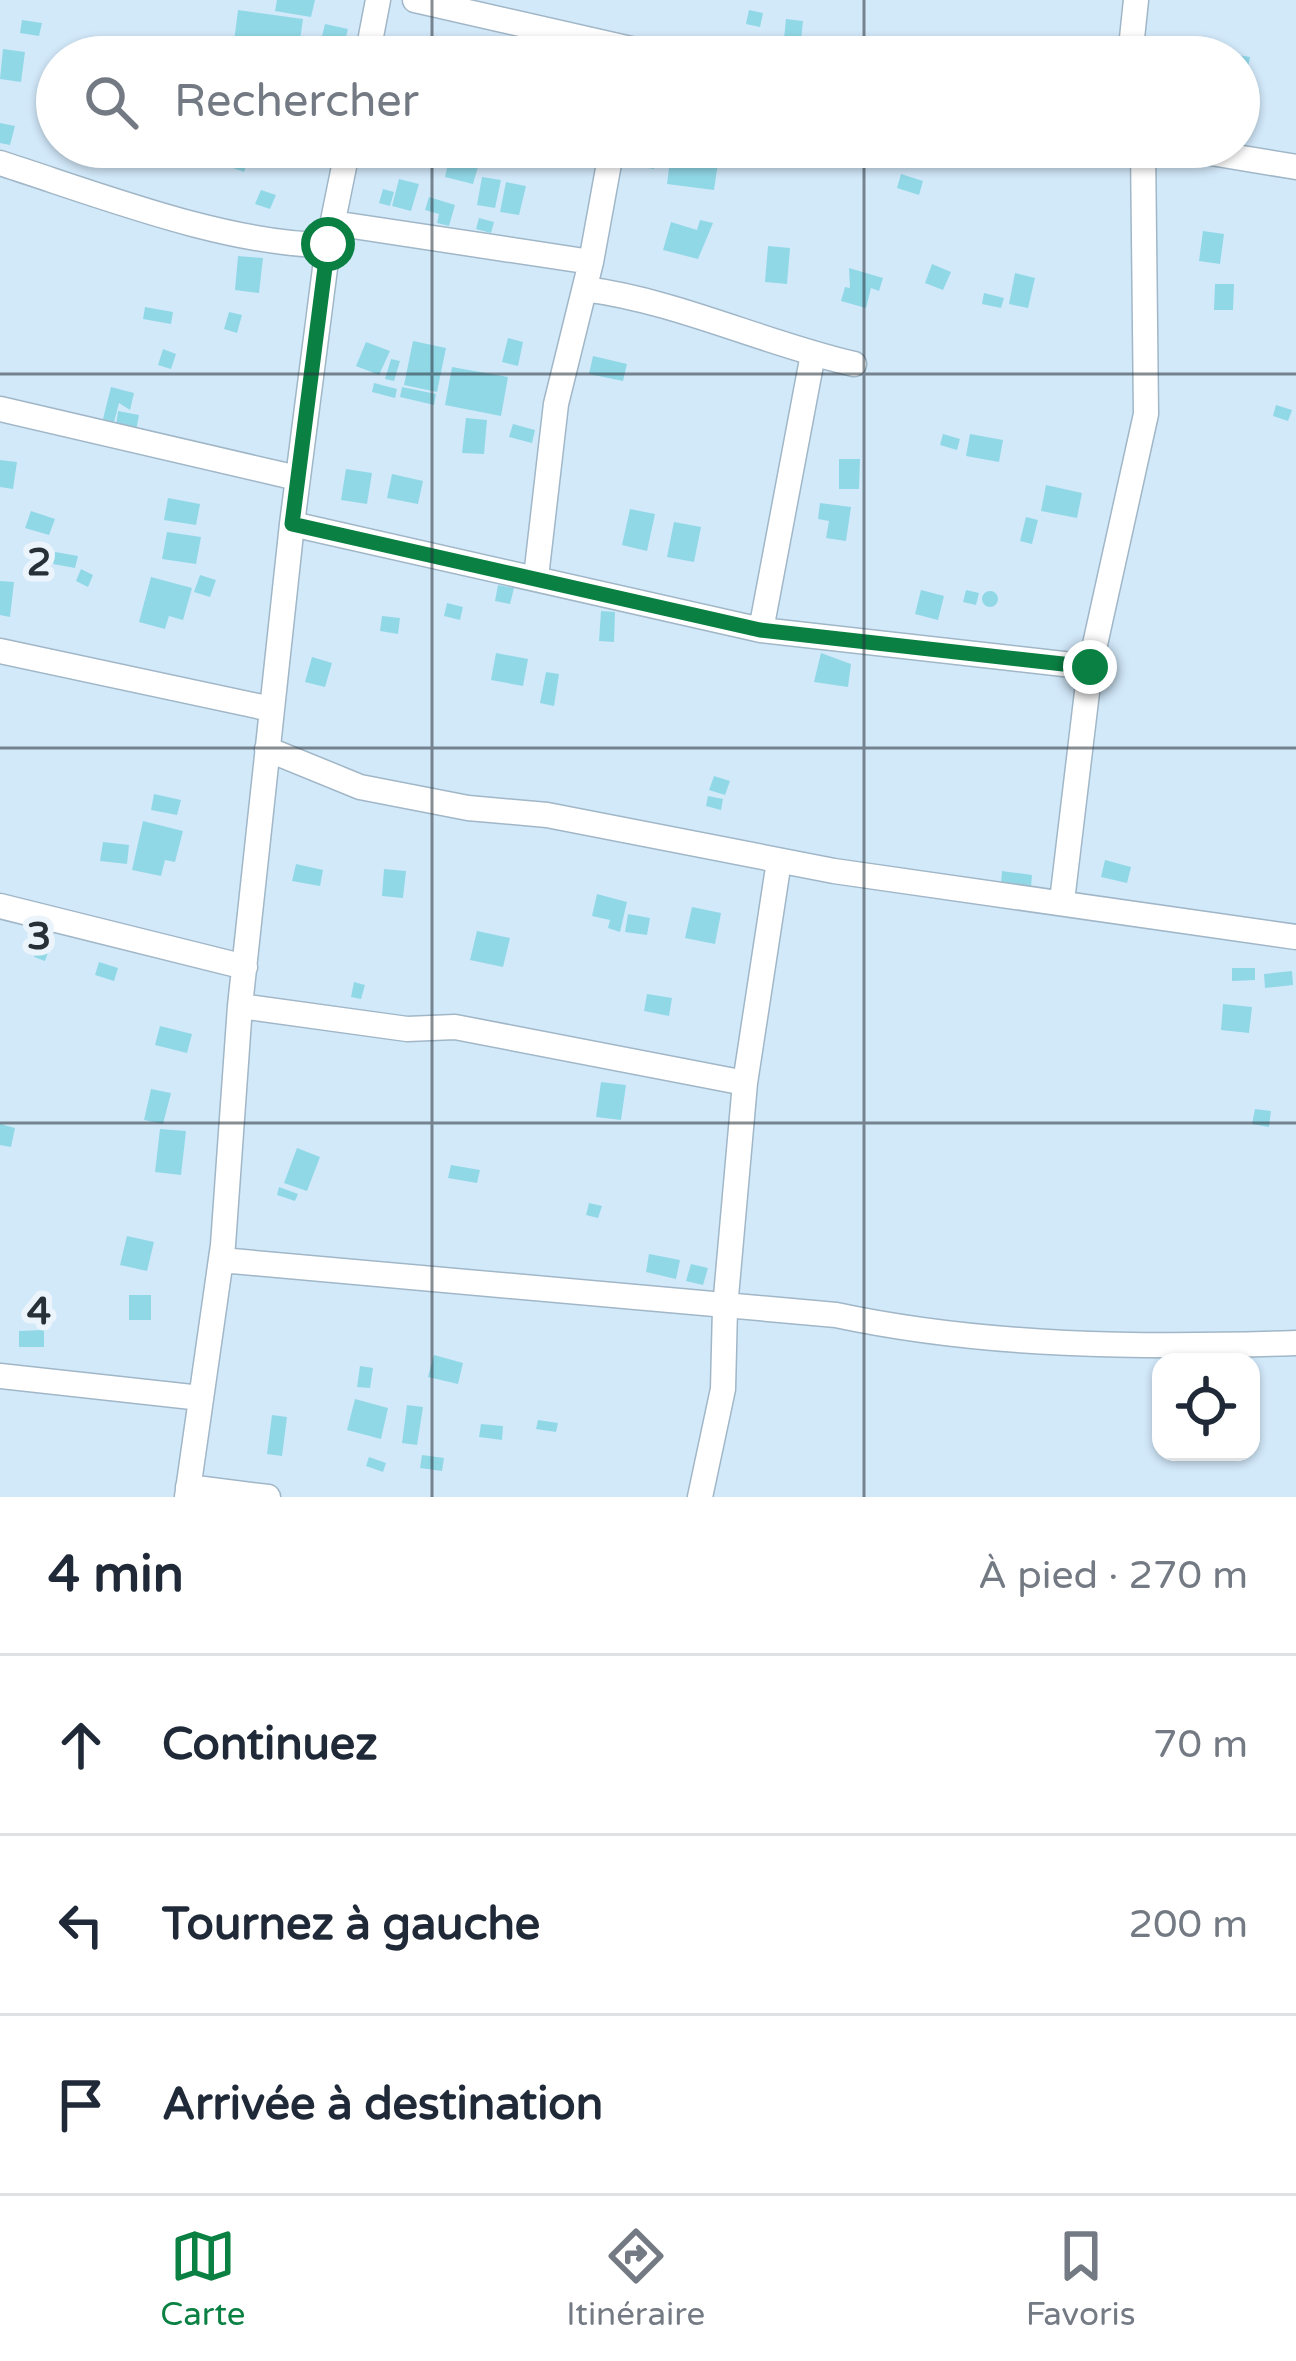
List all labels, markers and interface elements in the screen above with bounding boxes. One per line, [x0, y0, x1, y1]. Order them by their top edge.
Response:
search box [36, 36, 1260, 168]
icon: search [78, 69, 144, 135]
text: Rechercher [174, 75, 419, 129]
route start [301, 217, 355, 271]
text: 2 [27, 539, 51, 586]
route end [1063, 640, 1117, 694]
text: 3 [27, 913, 51, 960]
text: 4 [27, 1288, 51, 1335]
map controls [1152, 1353, 1260, 1461]
button: locate [1152, 1353, 1260, 1461]
text: 4 min [48, 1544, 184, 1606]
text: À pied · 270 m [978, 1552, 1248, 1599]
icon: ahead [48, 1712, 114, 1778]
text: Continuez [162, 1718, 378, 1772]
text: 70 m [1153, 1721, 1248, 1768]
icon: left [48, 1892, 114, 1958]
text: Tournez à gauche [162, 1898, 540, 1952]
text: 200 m [1129, 1901, 1248, 1948]
icon: arrive [48, 2072, 114, 2138]
text: Arrivée à destination [162, 2078, 603, 2132]
tab: Carte [160, 2223, 246, 2334]
tab: Itinéraire [566, 2223, 705, 2334]
tab: Favoris [1026, 2223, 1136, 2334]

